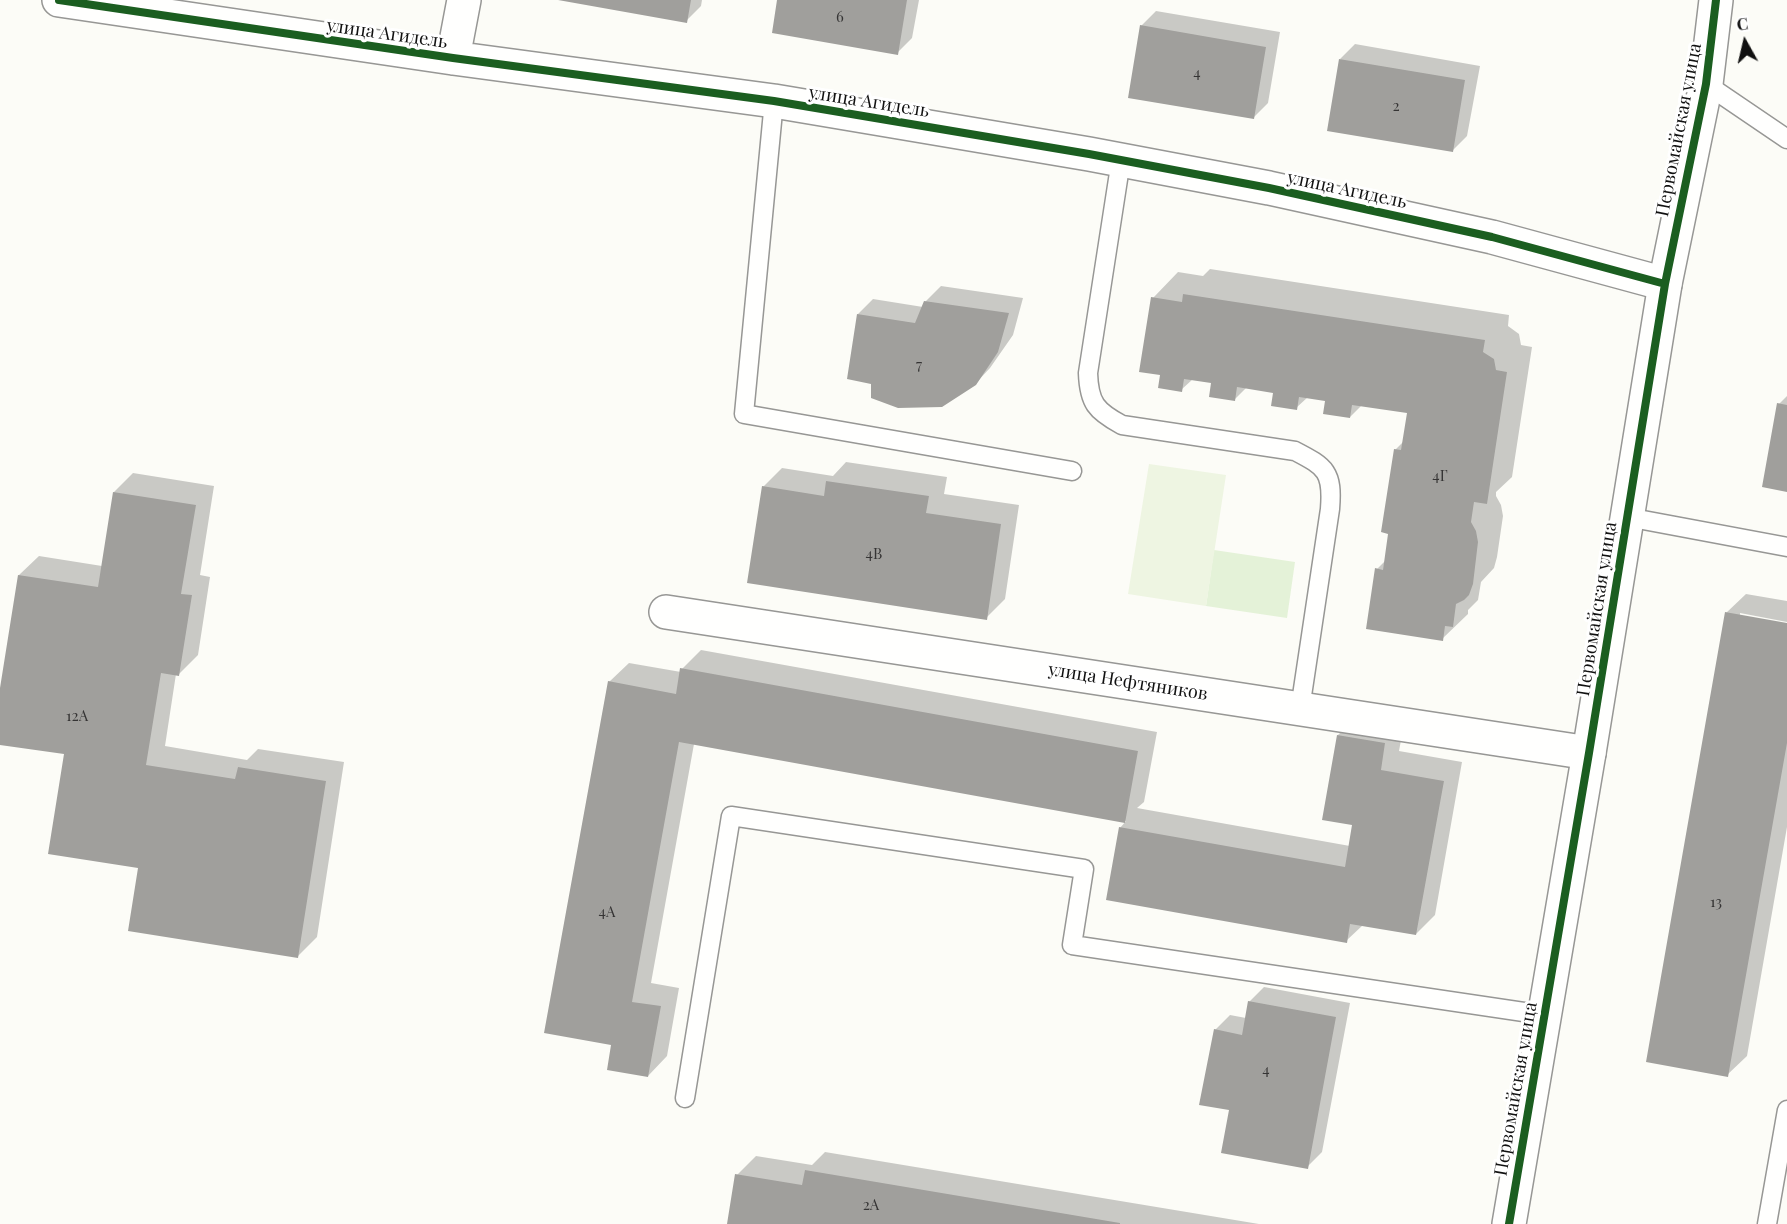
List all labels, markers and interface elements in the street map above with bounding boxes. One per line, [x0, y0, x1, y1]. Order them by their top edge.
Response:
house number: 6 [836, 8, 844, 26]
north arrow [1715, 12, 1775, 72]
text: С [1735, 12, 1749, 35]
street label: улица Агидель [325, 15, 449, 53]
street label: Первомайская улица [1652, 41, 1706, 219]
house number: 4 [1193, 64, 1201, 82]
street label: улица Агидель [807, 82, 931, 122]
house number: 2 [1392, 97, 1400, 115]
street label: улица Агидель [1285, 167, 1409, 213]
house number: 7 [916, 356, 922, 374]
house number: 4Г [1432, 467, 1448, 485]
street label: Первомайская улица [1573, 520, 1621, 698]
house number: 4В [866, 545, 882, 563]
street label: улица Нефтяников [1047, 659, 1209, 705]
house number: 12А [66, 707, 88, 725]
house number: 13 [1710, 893, 1722, 911]
house number: 4А [599, 903, 615, 921]
street label: Первомайская улица [1490, 1000, 1542, 1178]
house number: 4 [1262, 1061, 1270, 1079]
house number: 2А [863, 1196, 879, 1214]

